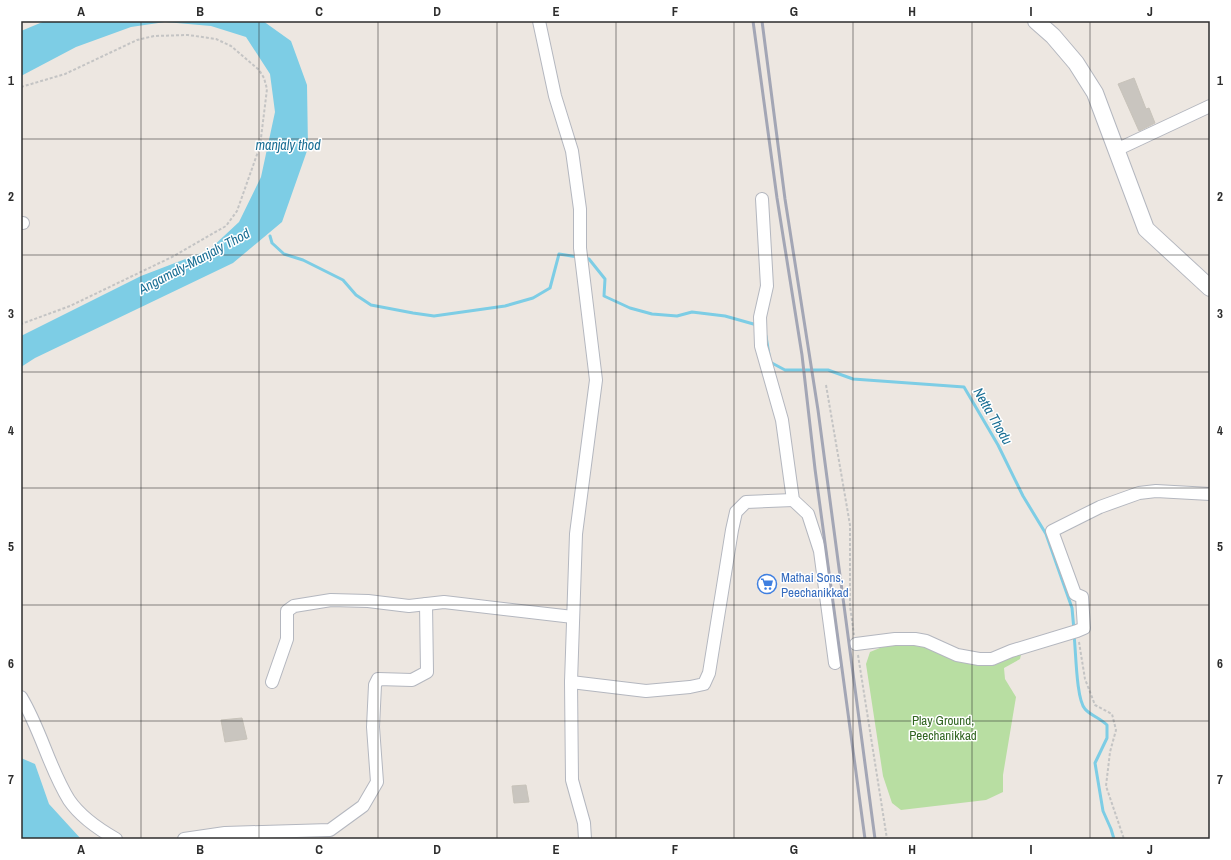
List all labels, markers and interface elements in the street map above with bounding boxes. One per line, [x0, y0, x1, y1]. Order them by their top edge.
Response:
text: A [77, 3, 85, 20]
text: B [196, 3, 204, 20]
text: C [315, 3, 323, 20]
text: D [433, 3, 441, 20]
text: E [552, 3, 560, 20]
text: F [672, 3, 679, 20]
text: G [790, 3, 798, 20]
text: H [908, 3, 916, 20]
text: I [1030, 3, 1033, 20]
text: J [1147, 3, 1153, 20]
text: 1 [8, 72, 14, 89]
text: 1 [1217, 72, 1223, 89]
water label: manjaly thod [255, 136, 321, 154]
text: 2 [8, 188, 14, 205]
text: 2 [1217, 188, 1223, 205]
water label: Angamaly-Manjaly Thod [134, 224, 253, 298]
text: 3 [8, 305, 14, 322]
text: 3 [1217, 305, 1223, 322]
water label: Netta Thodu [969, 384, 1017, 448]
text: 4 [8, 422, 14, 439]
text: 4 [1217, 422, 1223, 439]
text: 5 [8, 538, 14, 555]
text: 5 [1217, 538, 1223, 555]
place label: Mathai Sons, Peechanikkad [781, 569, 849, 601]
supermarket icon: Mathai Sons, Peechanikkad [756, 573, 778, 595]
text: 6 [8, 655, 14, 672]
text: 6 [1217, 655, 1223, 672]
park label: Play Ground, Peechanikkad [909, 712, 977, 744]
text: 7 [8, 771, 14, 788]
text: 7 [1217, 771, 1223, 788]
text: A [77, 841, 85, 858]
text: B [196, 841, 204, 858]
text: C [315, 841, 323, 858]
text: D [433, 841, 441, 858]
text: E [552, 841, 560, 858]
text: F [672, 841, 679, 858]
text: G [790, 841, 798, 858]
text: H [908, 841, 916, 858]
text: I [1030, 841, 1033, 858]
text: J [1147, 841, 1153, 858]

